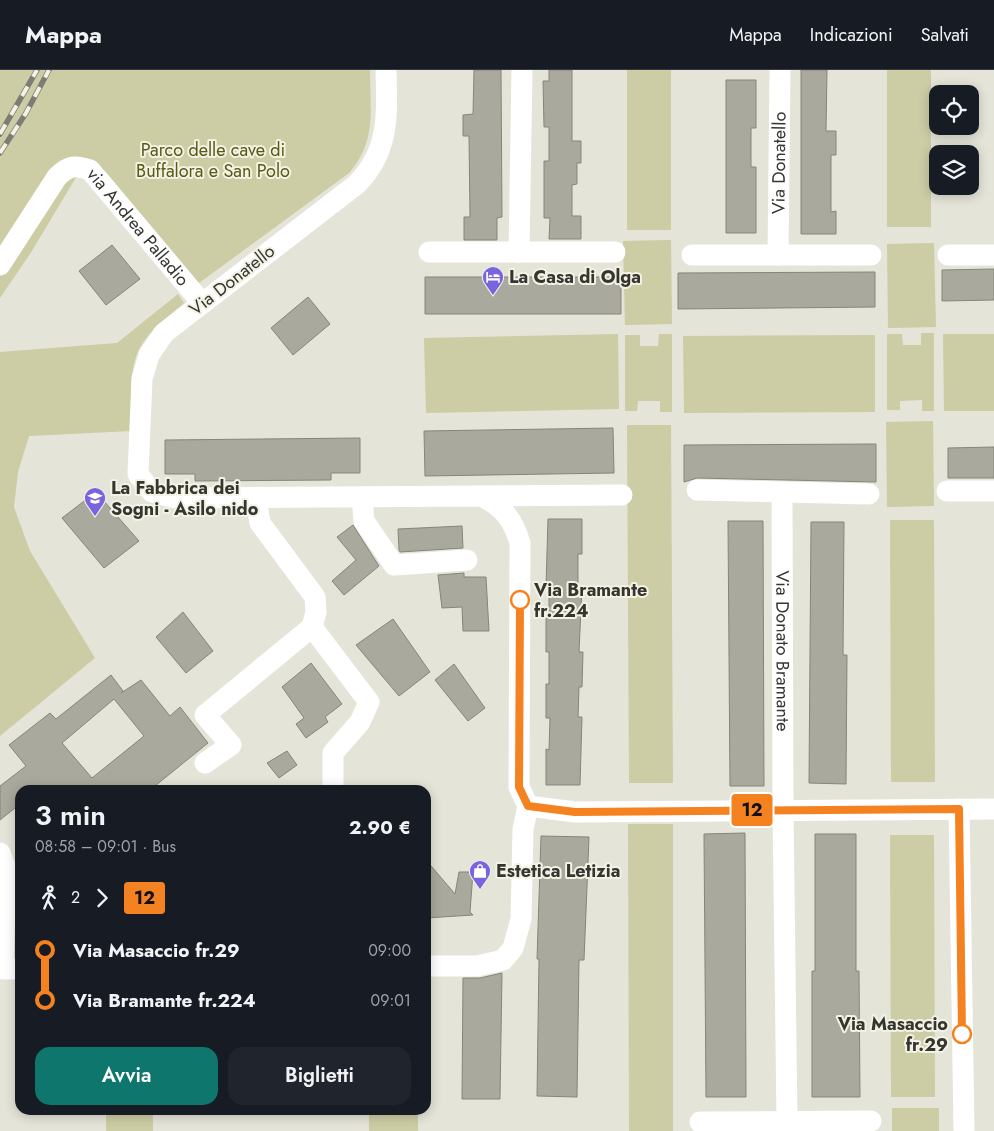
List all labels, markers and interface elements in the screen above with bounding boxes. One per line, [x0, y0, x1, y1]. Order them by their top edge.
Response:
text: Mappa [25, 17, 102, 52]
text: Mappa [729, 22, 782, 48]
text: Indicazioni [810, 22, 893, 48]
text: Salvati [921, 22, 969, 48]
map controls [929, 85, 979, 195]
button: locate [929, 85, 979, 135]
street label: Via Donatello [765, 111, 793, 214]
park label: Parco delle cave di Buffalora e San Polo [136, 137, 290, 184]
button: layers [929, 145, 979, 195]
street label: via Andrea Palladio [81, 162, 196, 292]
street label: Via Donatello [184, 238, 281, 322]
place label: La Casa di Olga [509, 264, 641, 290]
hotel icon: La Casa di Olga [481, 265, 505, 296]
place label: La Fabbrica dei Sogni - Asilo nido [111, 475, 259, 522]
school or university icon: La Fabbrica dei Sogni - Asilo nido [83, 486, 107, 517]
street label: Via Donato Bramante [769, 570, 796, 732]
place label: Via Bramante fr.224 [533, 577, 647, 624]
marker: Via Bramante fr.224 [510, 590, 530, 610]
line badge: 12 [730, 794, 774, 826]
text: 3 min [35, 795, 106, 836]
text: 12 [742, 797, 762, 823]
text: 2.90 € [349, 814, 411, 841]
text: 08:58 – 09:01 · Bus [35, 835, 176, 858]
place label: Estetica Letizia [496, 858, 620, 884]
shop icon: Estetica Letizia [468, 859, 492, 890]
icon: walk [35, 884, 63, 912]
icon: forward [88, 884, 116, 912]
text: 12 [134, 885, 155, 911]
text: 2 [71, 886, 80, 909]
text: Via Masaccio fr.29 [73, 937, 240, 964]
text: 09:00 [368, 939, 411, 962]
text: Via Bramante fr.224 [73, 987, 256, 1014]
text: 09:01 [371, 989, 411, 1012]
place label: Via Masaccio fr.29 [837, 1011, 948, 1058]
marker: Via Masaccio fr.29 [952, 1024, 972, 1044]
button: Avvia [35, 1047, 218, 1105]
button: Biglietti [228, 1047, 411, 1105]

